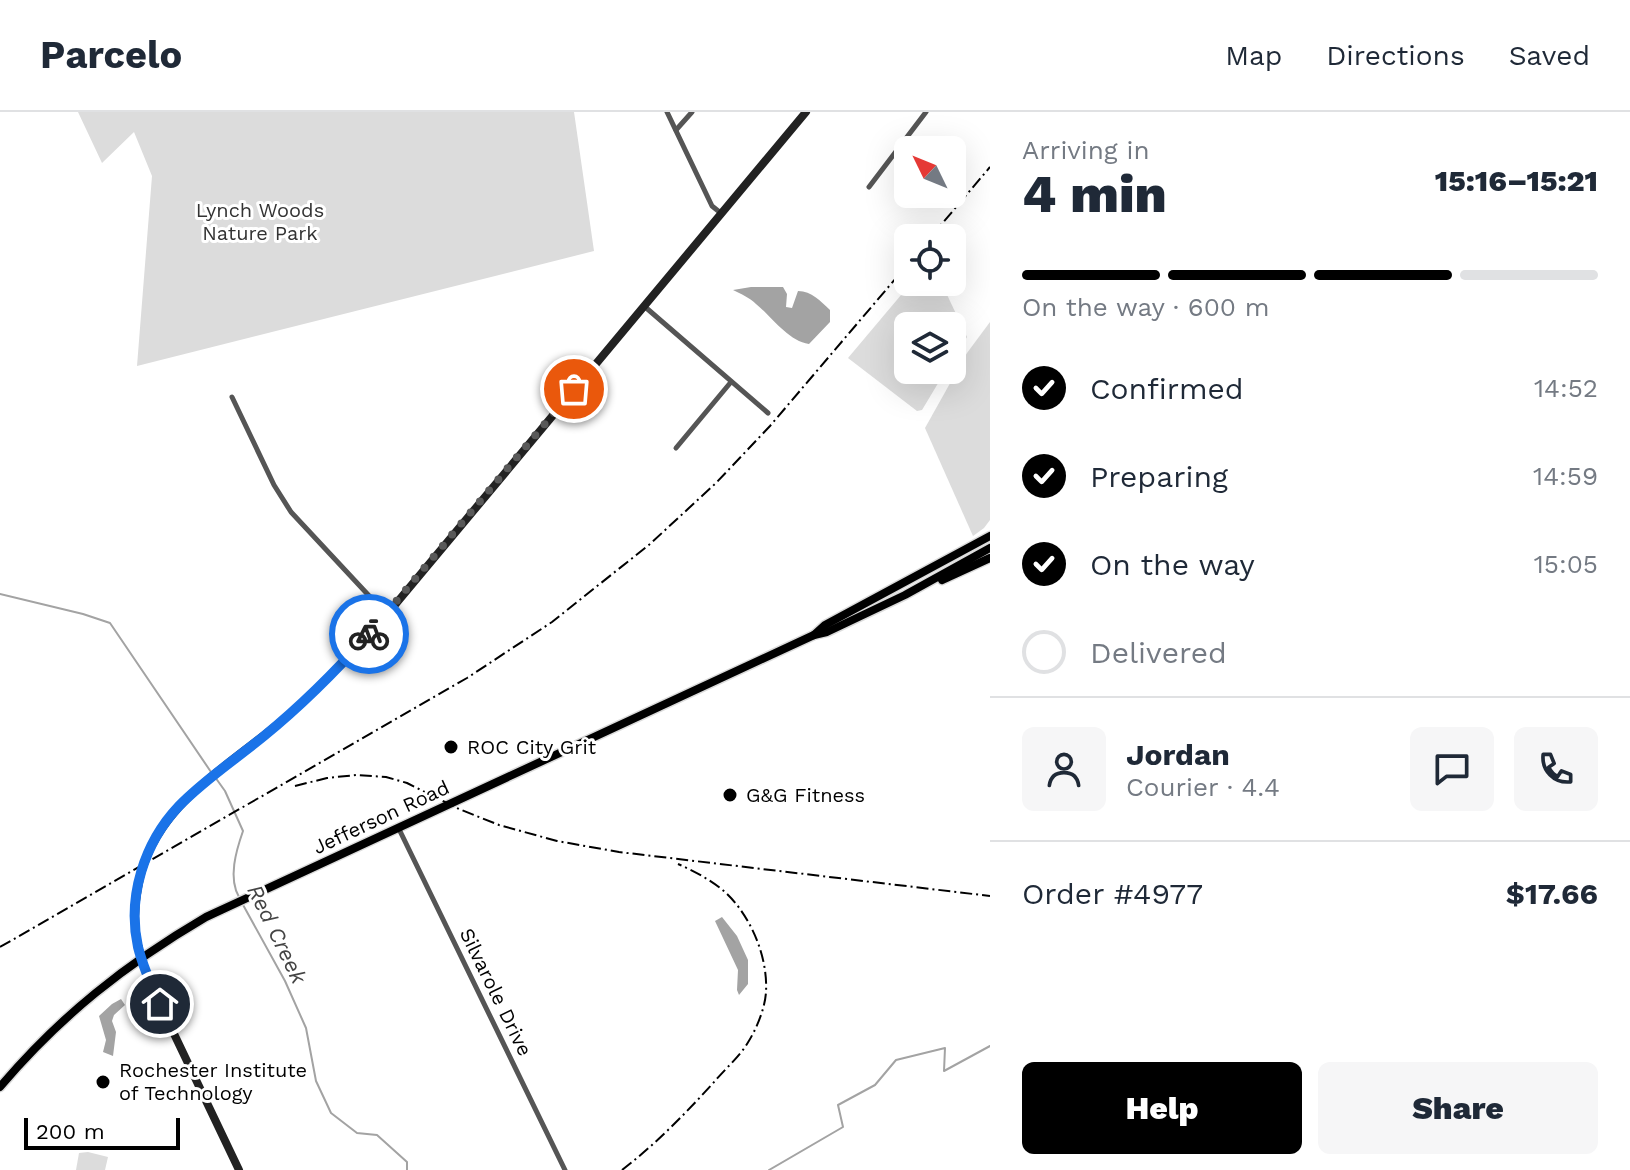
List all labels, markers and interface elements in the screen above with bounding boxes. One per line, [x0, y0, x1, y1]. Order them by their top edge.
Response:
text: Parcelo [40, 33, 182, 77]
text: Map [1225, 39, 1282, 72]
text: Directions [1326, 39, 1465, 72]
text: Saved [1509, 39, 1590, 72]
text: Arriving in [1022, 135, 1150, 165]
north arrow [894, 136, 966, 208]
map controls [894, 136, 966, 384]
text: 15:16–15:21 [1435, 163, 1598, 198]
text: 4 min [1022, 164, 1167, 225]
park label: Lynch Woods Nature Park [196, 198, 324, 245]
button: locate [894, 224, 966, 296]
text: On the way · 600 m [1022, 292, 1270, 322]
button: layers [894, 312, 966, 384]
pin [540, 355, 608, 423]
icon: check [1022, 366, 1066, 410]
icon: bag [552, 367, 596, 411]
text: Confirmed [1090, 371, 1244, 406]
text: 14:52 [1534, 373, 1598, 403]
icon: check [1022, 454, 1066, 498]
text: Preparing [1090, 459, 1228, 494]
text: 14:59 [1533, 461, 1598, 491]
icon: check [1022, 542, 1066, 586]
text: On the way [1090, 547, 1255, 582]
text: 15:05 [1534, 549, 1598, 579]
courier [329, 594, 409, 674]
icon: bike [347, 612, 391, 656]
text: Delivered [1090, 635, 1227, 670]
button: person [1022, 727, 1106, 811]
button: chat [1410, 727, 1494, 811]
button: phone [1514, 727, 1598, 811]
place label: ROC City Grit [467, 735, 597, 759]
text: Jordan [1126, 737, 1230, 772]
marker: ROC City Grit [442, 738, 460, 756]
text: Courier · 4.4 [1126, 772, 1280, 802]
street label: Jefferson Road [309, 775, 453, 859]
place label: G&G Fitness [746, 783, 865, 807]
marker: G&G Fitness [721, 786, 739, 804]
text: Order #4977 [1022, 876, 1203, 911]
text: $17.66 [1506, 876, 1598, 911]
water label: Red Creek [242, 880, 312, 989]
street label: Silvarole Drive [455, 924, 537, 1060]
pin [126, 970, 194, 1038]
icon: home [138, 982, 182, 1026]
place label: Rochester Institute of Technology [119, 1058, 307, 1105]
button: Help [1022, 1062, 1302, 1154]
button: Share [1318, 1062, 1598, 1154]
marker: Rochester Institute of Technology [94, 1073, 112, 1091]
scale bar [24, 1114, 180, 1150]
text: 200 m [36, 1119, 105, 1144]

